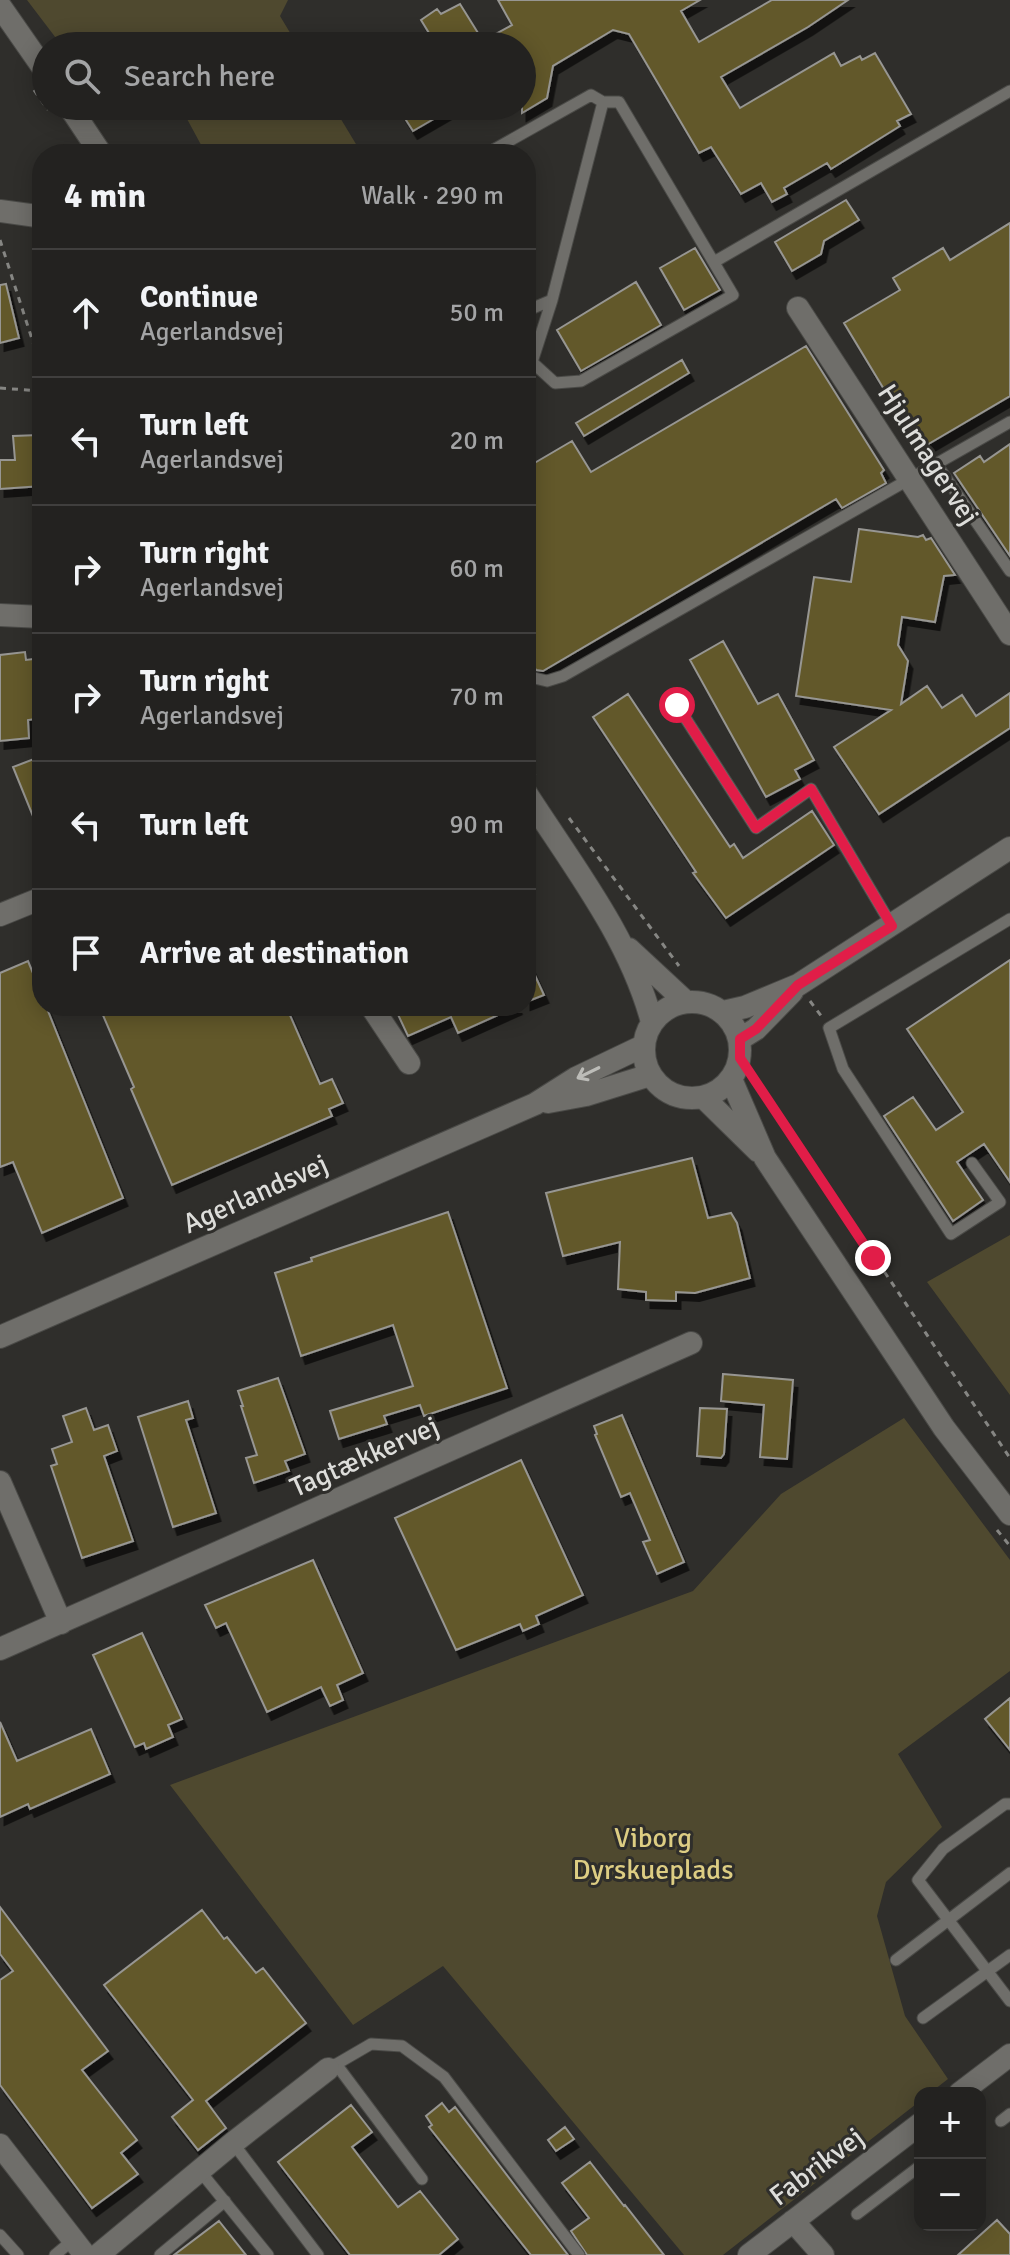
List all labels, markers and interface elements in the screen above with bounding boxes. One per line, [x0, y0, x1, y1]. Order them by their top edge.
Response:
search box [32, 32, 536, 120]
icon: search [60, 54, 104, 98]
text: Search here [124, 58, 275, 95]
text: 4 min [64, 175, 146, 217]
text: Walk · 290 m [361, 180, 504, 212]
text: Continue [140, 279, 258, 316]
icon: ahead [64, 291, 108, 335]
text: 50 m [449, 297, 504, 329]
text: Agerlandsvej [140, 316, 284, 348]
street label: Hjulmagervej [870, 378, 986, 531]
text: Turn left [140, 407, 249, 444]
icon: left [64, 419, 108, 463]
text: 20 m [449, 425, 504, 457]
text: Agerlandsvej [140, 444, 284, 476]
text: Turn right [140, 535, 269, 572]
icon: right [64, 547, 108, 591]
text: 60 m [449, 553, 504, 585]
text: Agerlandsvej [140, 572, 284, 604]
text: Turn right [140, 663, 269, 700]
icon: right [64, 675, 108, 719]
text: 70 m [449, 681, 504, 713]
route start [659, 687, 695, 723]
text: Agerlandsvej [140, 700, 284, 732]
icon: left [64, 803, 108, 847]
text: Turn left [140, 807, 249, 844]
text: 90 m [449, 809, 504, 841]
icon: arrive [64, 931, 108, 975]
text: Arrive at destination [140, 935, 409, 972]
one-way arrow [576, 1065, 600, 1081]
street label: Agerlandsvej [178, 1147, 333, 1241]
route end [855, 1240, 891, 1276]
street label: Tagtækkervej [285, 1409, 444, 1505]
park label: Viborg Dyrskueplads [573, 1821, 733, 1887]
map controls [914, 2087, 986, 2231]
button: + [914, 2087, 986, 2159]
street label: Fabrikvej [763, 2120, 870, 2213]
button: − [914, 2159, 986, 2231]

